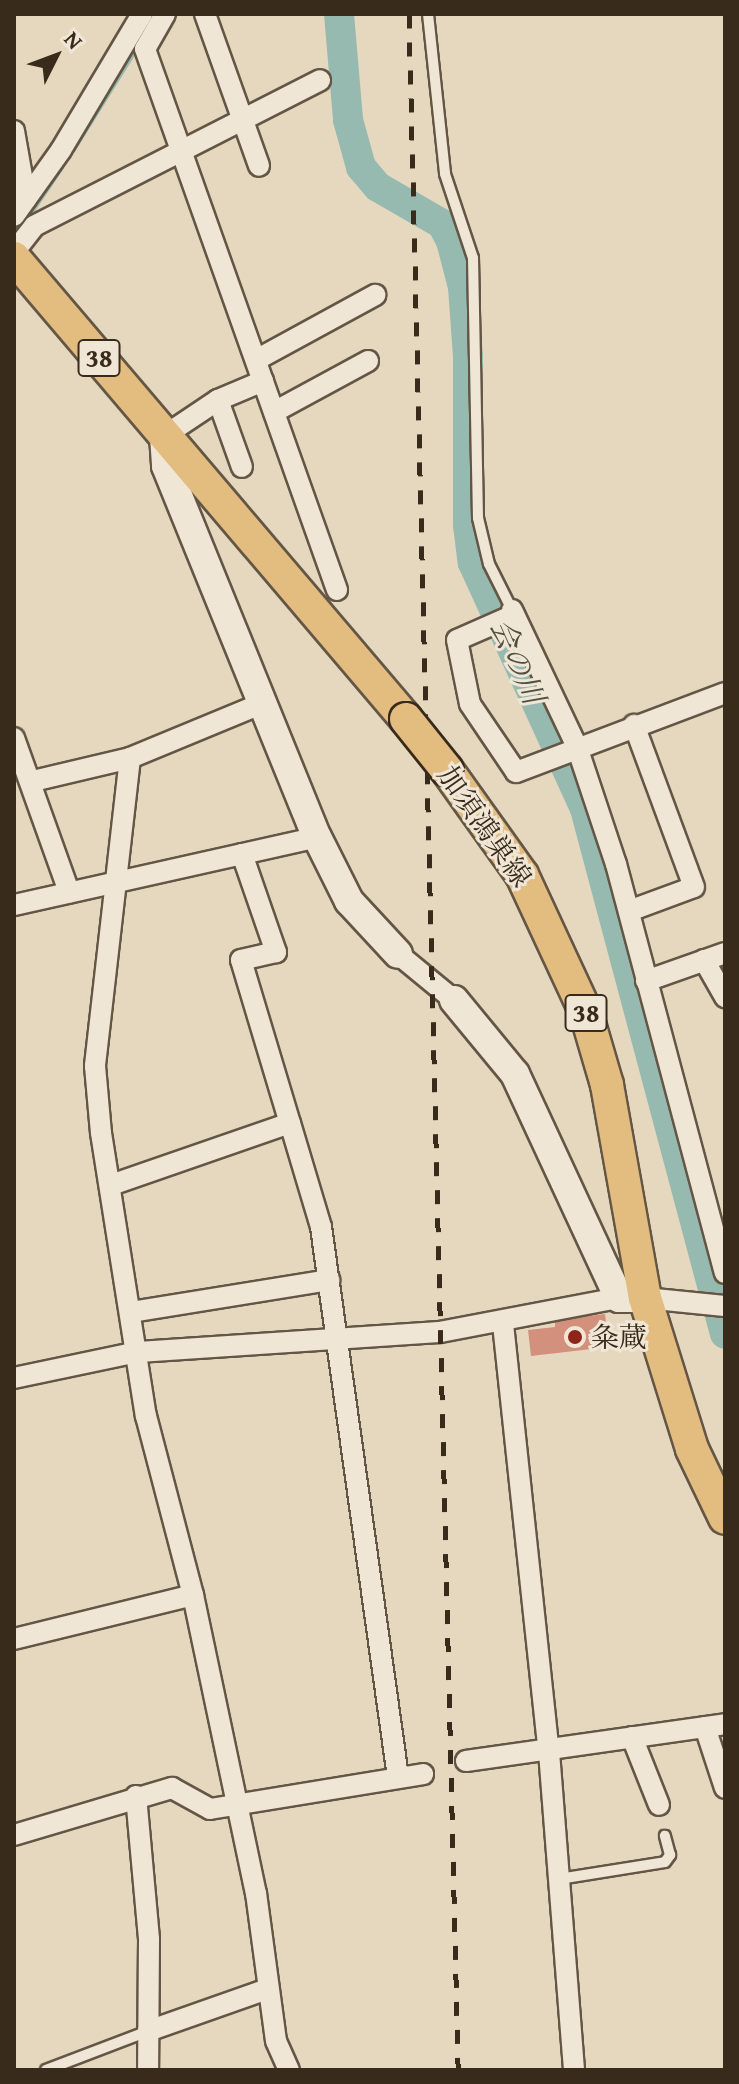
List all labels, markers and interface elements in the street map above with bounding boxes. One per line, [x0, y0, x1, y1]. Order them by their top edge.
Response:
north arrow [16, 16, 96, 96]
text: N [57, 24, 91, 56]
road number: 38 [77, 336, 121, 380]
water label: 会の川 [483, 613, 553, 709]
street label: 加須鴻巣線 [431, 759, 539, 893]
road number: 38 [564, 991, 608, 1035]
place label: 粂蔵 [591, 1320, 647, 1354]
marker: 粂蔵 [566, 1328, 584, 1346]

